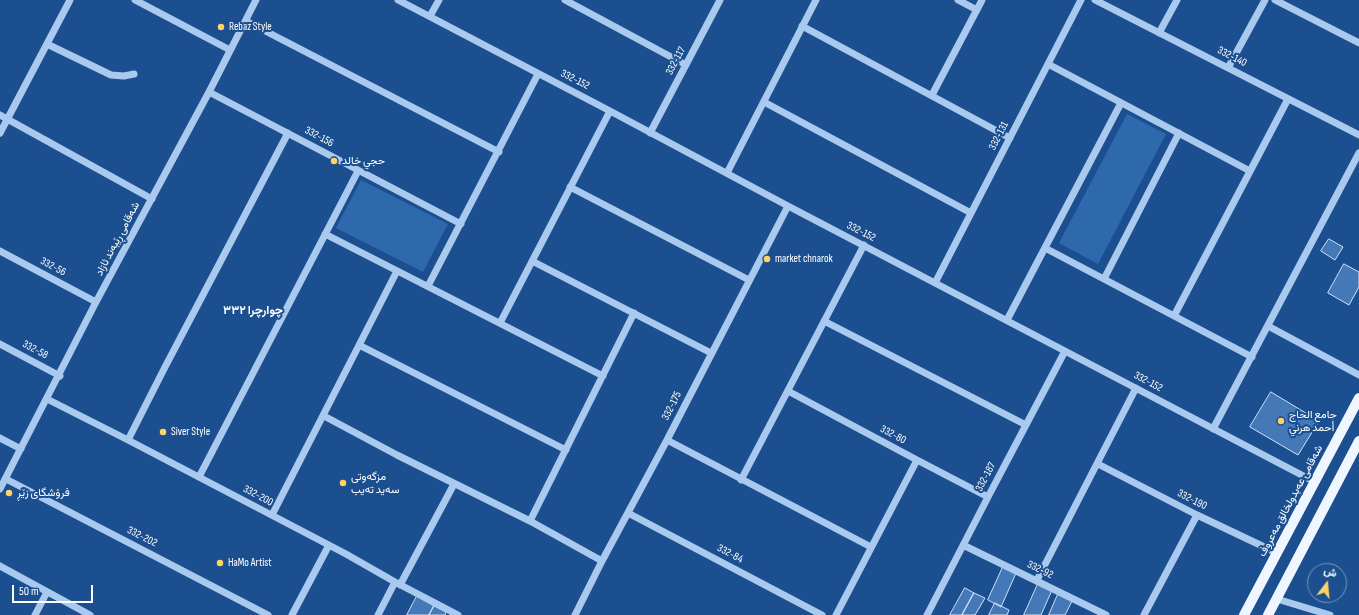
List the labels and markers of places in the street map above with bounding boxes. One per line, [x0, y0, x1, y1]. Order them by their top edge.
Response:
place label: Rebaz Style [229, 20, 272, 34]
marker: Rebaz Style [216, 22, 226, 32]
place label: حجي خالد [342, 154, 385, 168]
marker: حجي خالد [329, 156, 339, 166]
place label: market chnarok [775, 252, 833, 266]
marker: market chnarok [762, 254, 772, 264]
place label: جامع الحاج أحمد هرني [1289, 408, 1337, 434]
marker: جامع الحاج أحمد هرني [1276, 416, 1286, 426]
place label: Siver Style [171, 425, 210, 439]
marker: Siver Style [158, 427, 168, 437]
place label: مزگەوتی سەید تەیب [351, 470, 399, 496]
marker: مزگەوتی سەید تەیب [338, 478, 348, 488]
place label: فرۆشگای زێڕ [17, 486, 70, 500]
marker: فرۆشگای زێڕ [4, 488, 14, 498]
place label: HaMo Artist [228, 556, 272, 570]
marker: HaMo Artist [215, 558, 225, 568]

